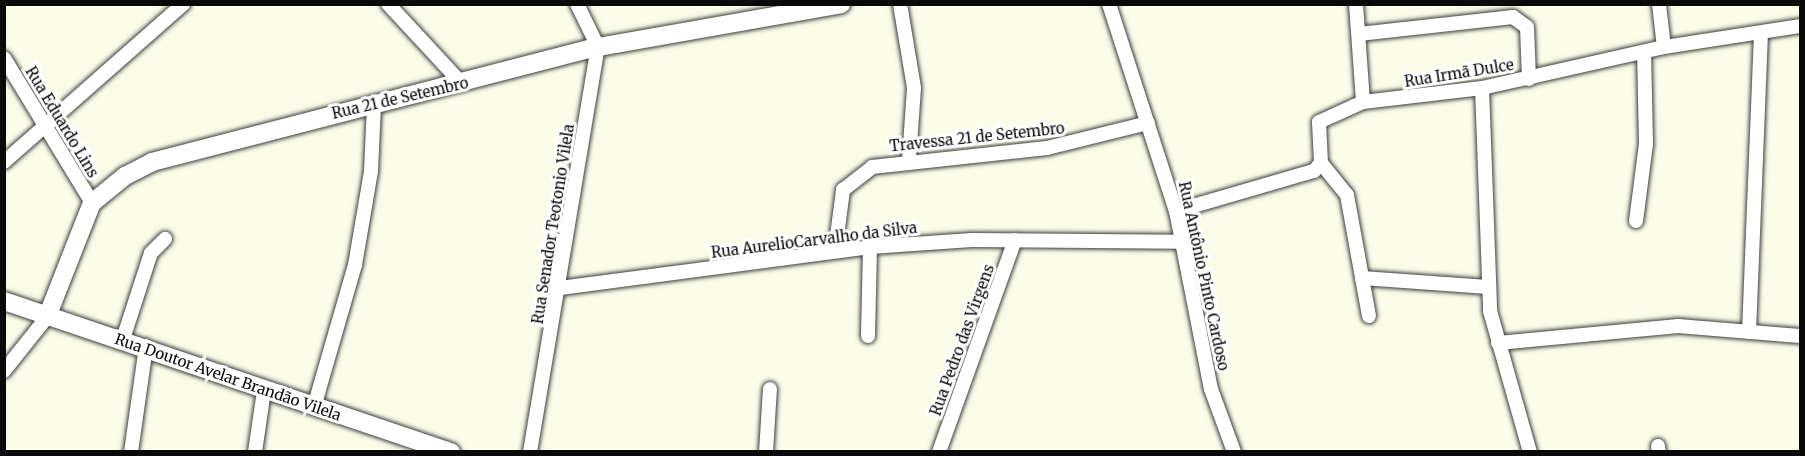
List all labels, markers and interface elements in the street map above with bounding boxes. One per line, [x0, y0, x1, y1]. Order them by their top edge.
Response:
street label: Rua Irmã Dulce [1403, 55, 1515, 91]
street label: Rua Eduardo Lins [22, 63, 102, 181]
street label: Rua 21 de Setembro [330, 74, 470, 122]
street label: Travessa 21 de Setembro [888, 119, 1066, 155]
street label: Rua Senador Teotonio Vilela [528, 123, 578, 325]
street label: Rua Antônio Pinto Cardoso [1175, 180, 1233, 372]
street label: Rua AurelioCarvalho da Silva [710, 218, 918, 262]
street label: Rua Pedro das Virgens [926, 262, 998, 418]
street label: Rua Doutor Avelar Brandão Vilela [112, 330, 344, 424]

